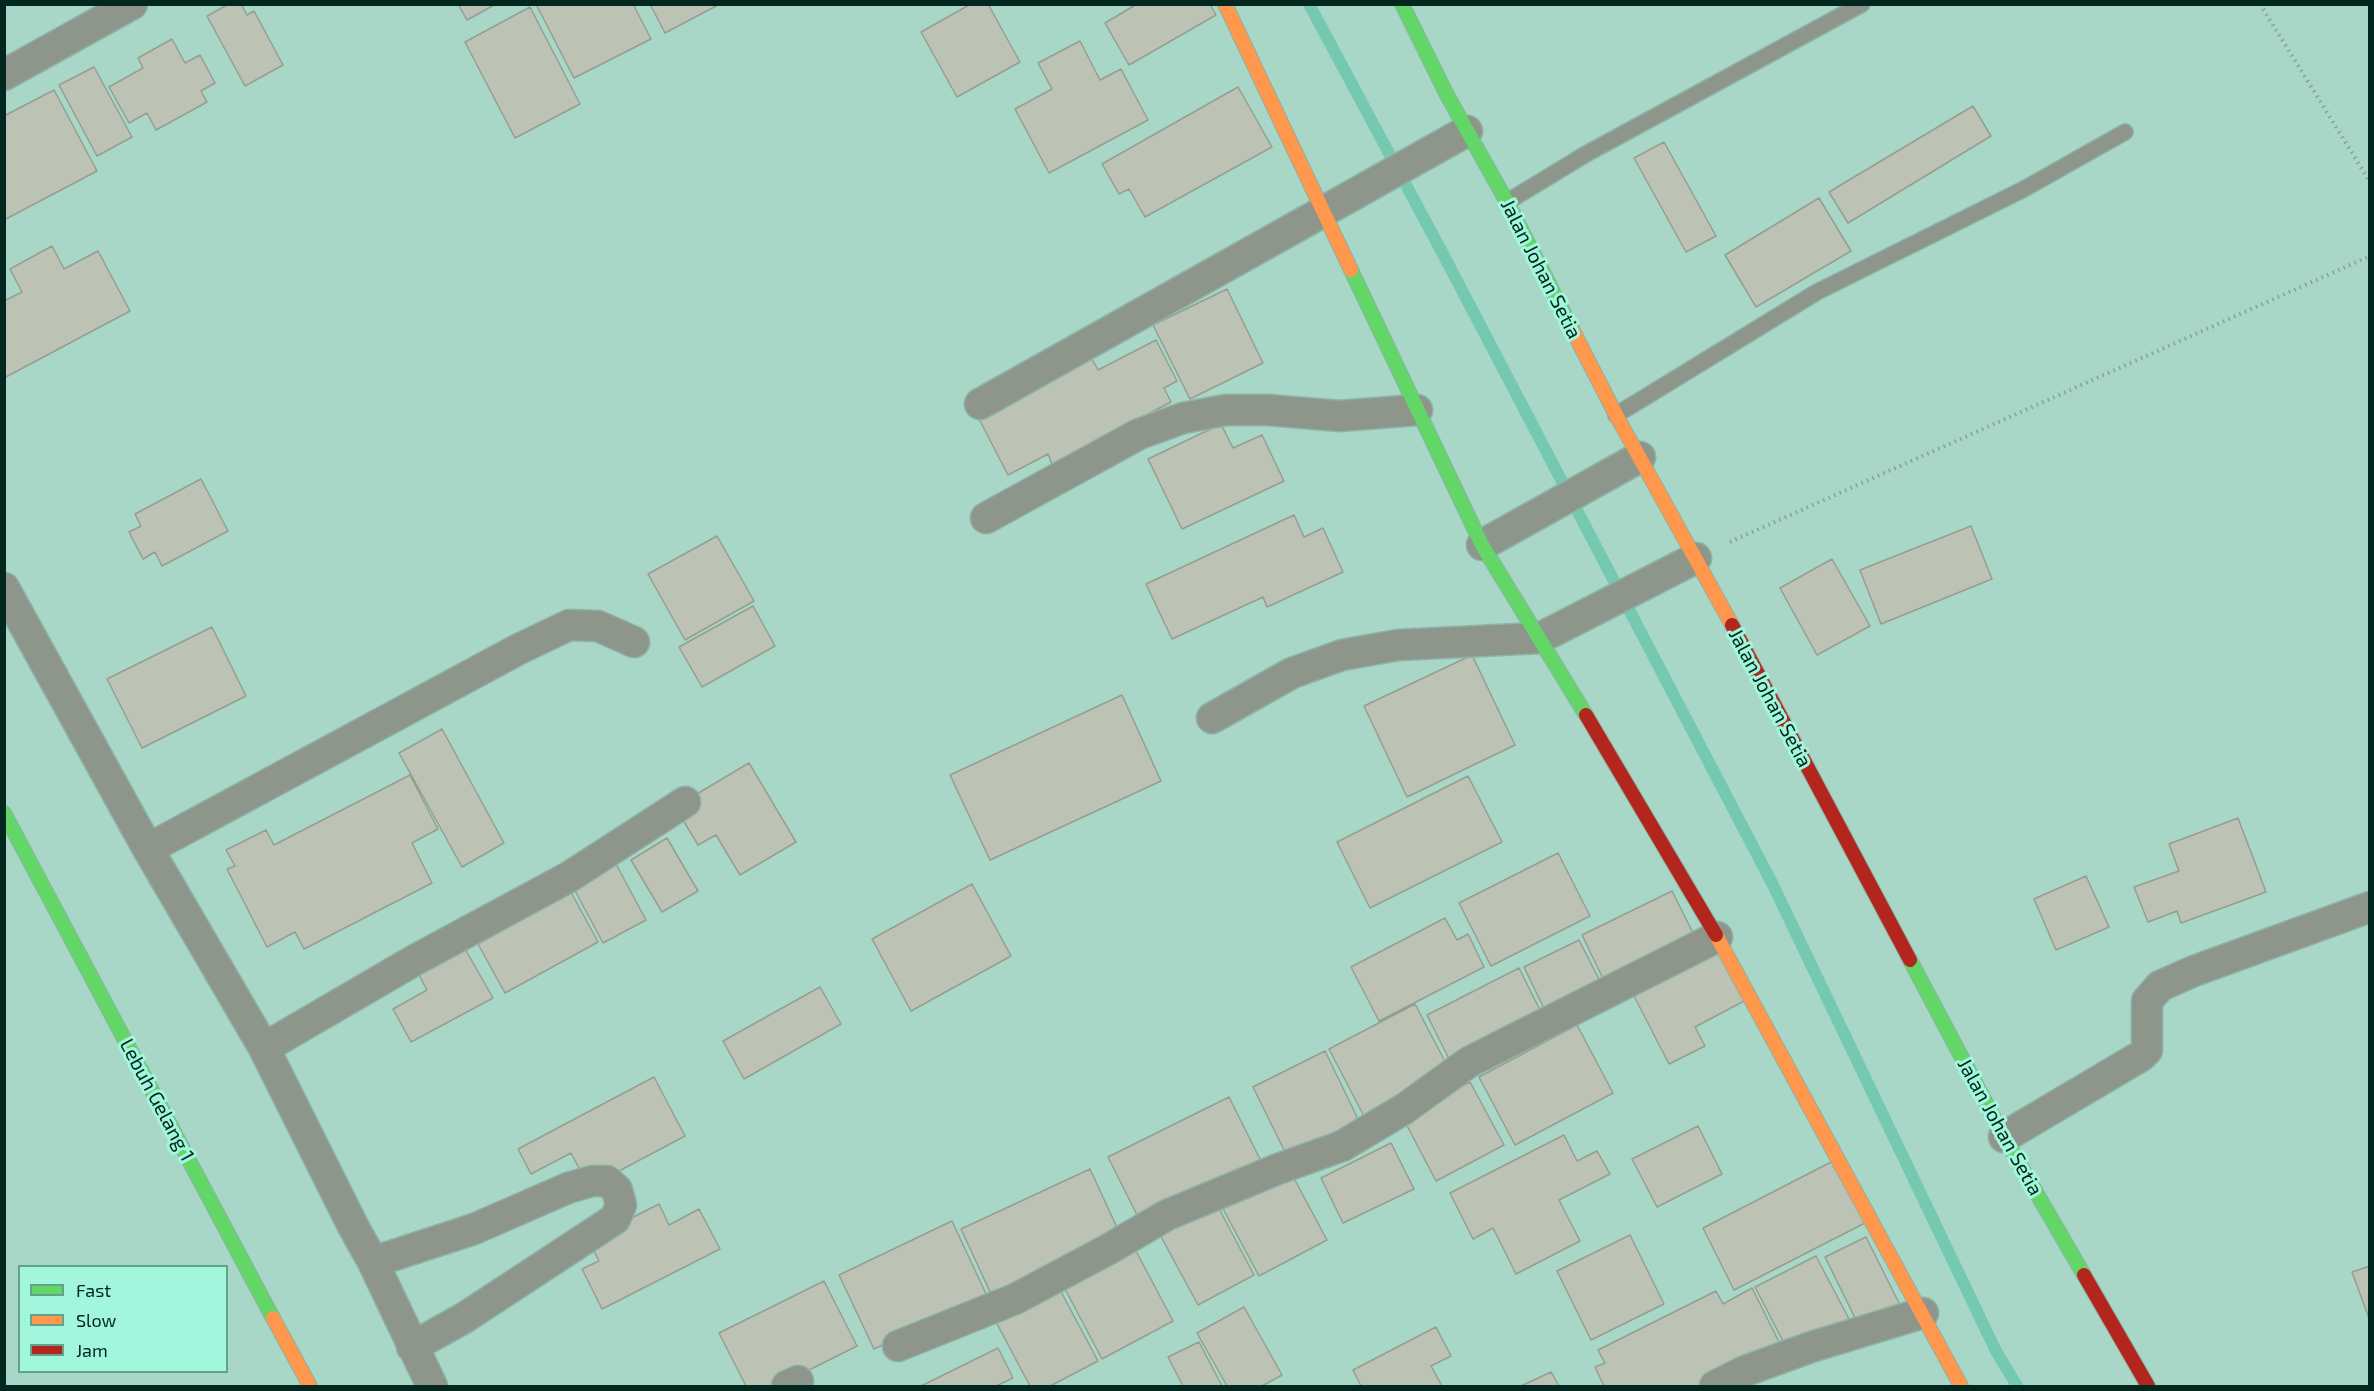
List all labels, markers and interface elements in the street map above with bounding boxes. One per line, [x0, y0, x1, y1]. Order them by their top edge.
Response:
street label: Jalan Johan Setia [1496, 195, 1586, 343]
street label: Jalan Johan Setia [1723, 625, 1817, 771]
street label: Lebuh Gelang 1 [115, 1035, 199, 1165]
street label: Jalan Johan Setia [1952, 1054, 2048, 1200]
legend [18, 1265, 228, 1373]
text: Fast [76, 1279, 111, 1301]
text: Slow [76, 1309, 116, 1331]
text: Jam [76, 1339, 108, 1361]

